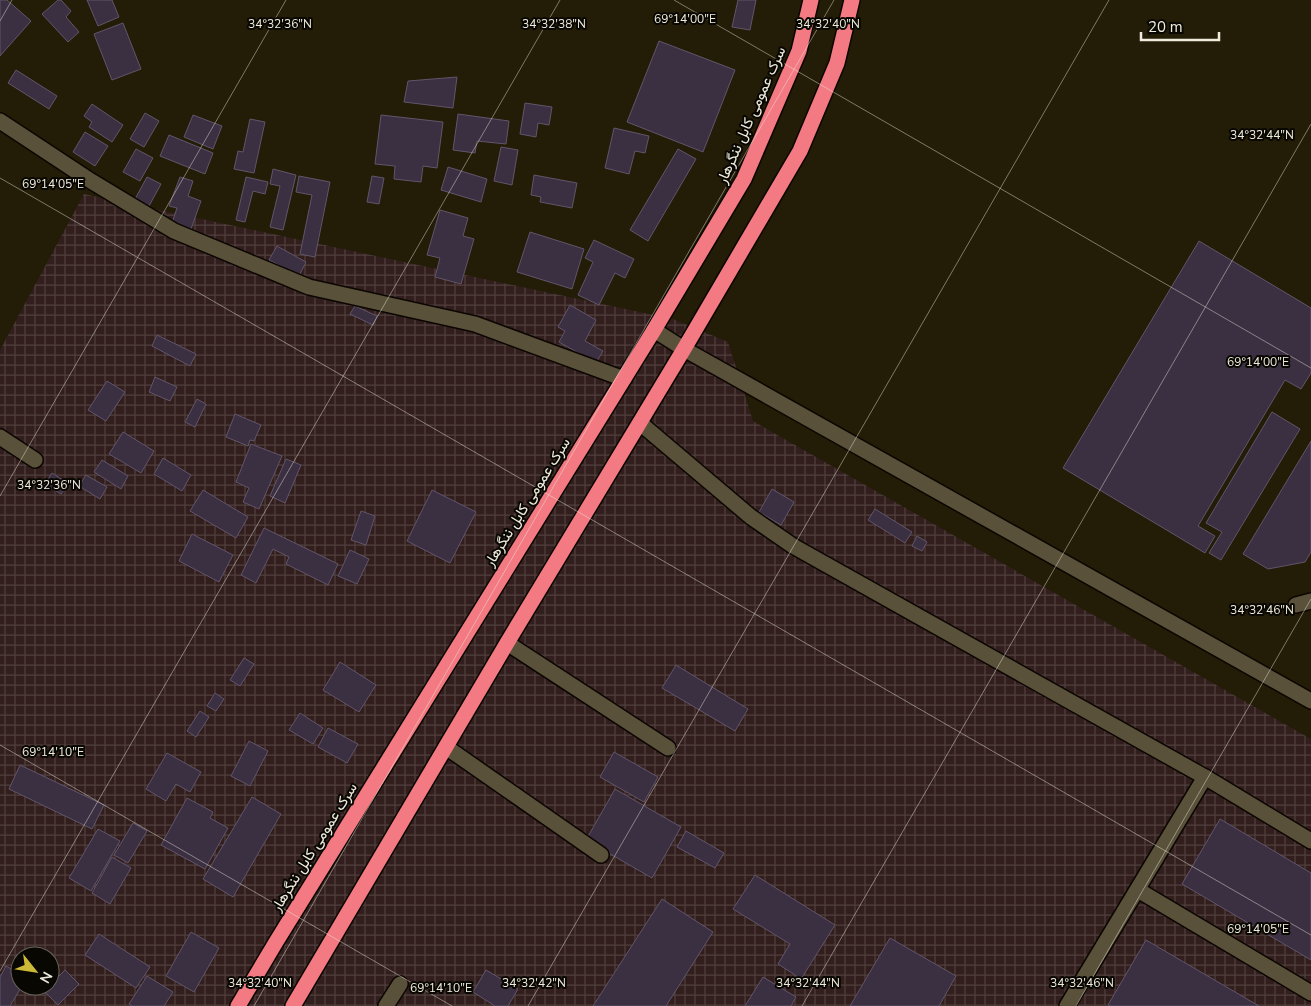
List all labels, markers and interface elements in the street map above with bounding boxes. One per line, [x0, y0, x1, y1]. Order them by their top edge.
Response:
scale bar [1141, 10, 1218, 42]
text: 69°14'00"E [654, 11, 716, 27]
text: 34°32'36"N [248, 16, 312, 32]
text: 34°32'38"N [522, 16, 586, 32]
text: 34°32'40"N [796, 16, 860, 32]
text: 20 m [1148, 17, 1183, 37]
street label: سرک عمومی کابل ننگرهار [711, 43, 790, 188]
text: 34°32'44"N [1230, 127, 1294, 143]
text: 69°14'05"E [22, 176, 84, 192]
text: 69°14'00"E [1227, 354, 1289, 370]
street label: سرک عمومی کابل ننگرهار [479, 434, 575, 571]
text: 34°32'36"N [17, 477, 81, 493]
text: 34°32'46"N [1230, 602, 1294, 618]
text: 69°14'10"E [22, 744, 84, 760]
street label: سرک عمومی کابل ننگرهار [266, 779, 362, 916]
text: 69°14'05"E [1227, 921, 1289, 937]
north arrow [10, 946, 60, 996]
text: N [35, 968, 57, 987]
text: 34°32'40"N [228, 975, 292, 991]
text: 34°32'42"N [502, 975, 566, 991]
text: 34°32'44"N [776, 975, 840, 991]
text: 34°32'46"N [1050, 975, 1114, 991]
text: 69°14'10"E [410, 980, 472, 996]

